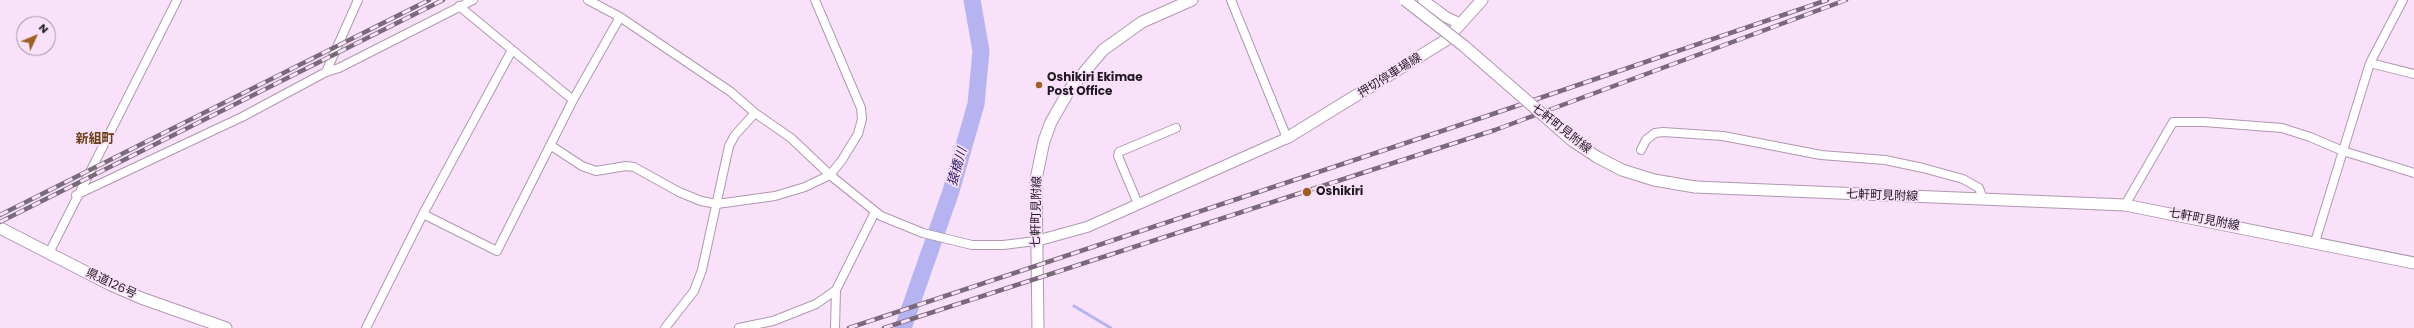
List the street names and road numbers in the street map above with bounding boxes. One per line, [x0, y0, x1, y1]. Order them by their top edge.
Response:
street label: 押切停車場線 [1356, 51, 1424, 101]
street label: 七軒町見附線 [1528, 101, 1594, 157]
street label: 七軒町見附線 [1029, 176, 1045, 248]
street label: 七軒町見附線 [1846, 188, 1918, 204]
street label: 七軒町見附線 [2167, 206, 2241, 234]
street label: 県道126号 [83, 266, 139, 302]

